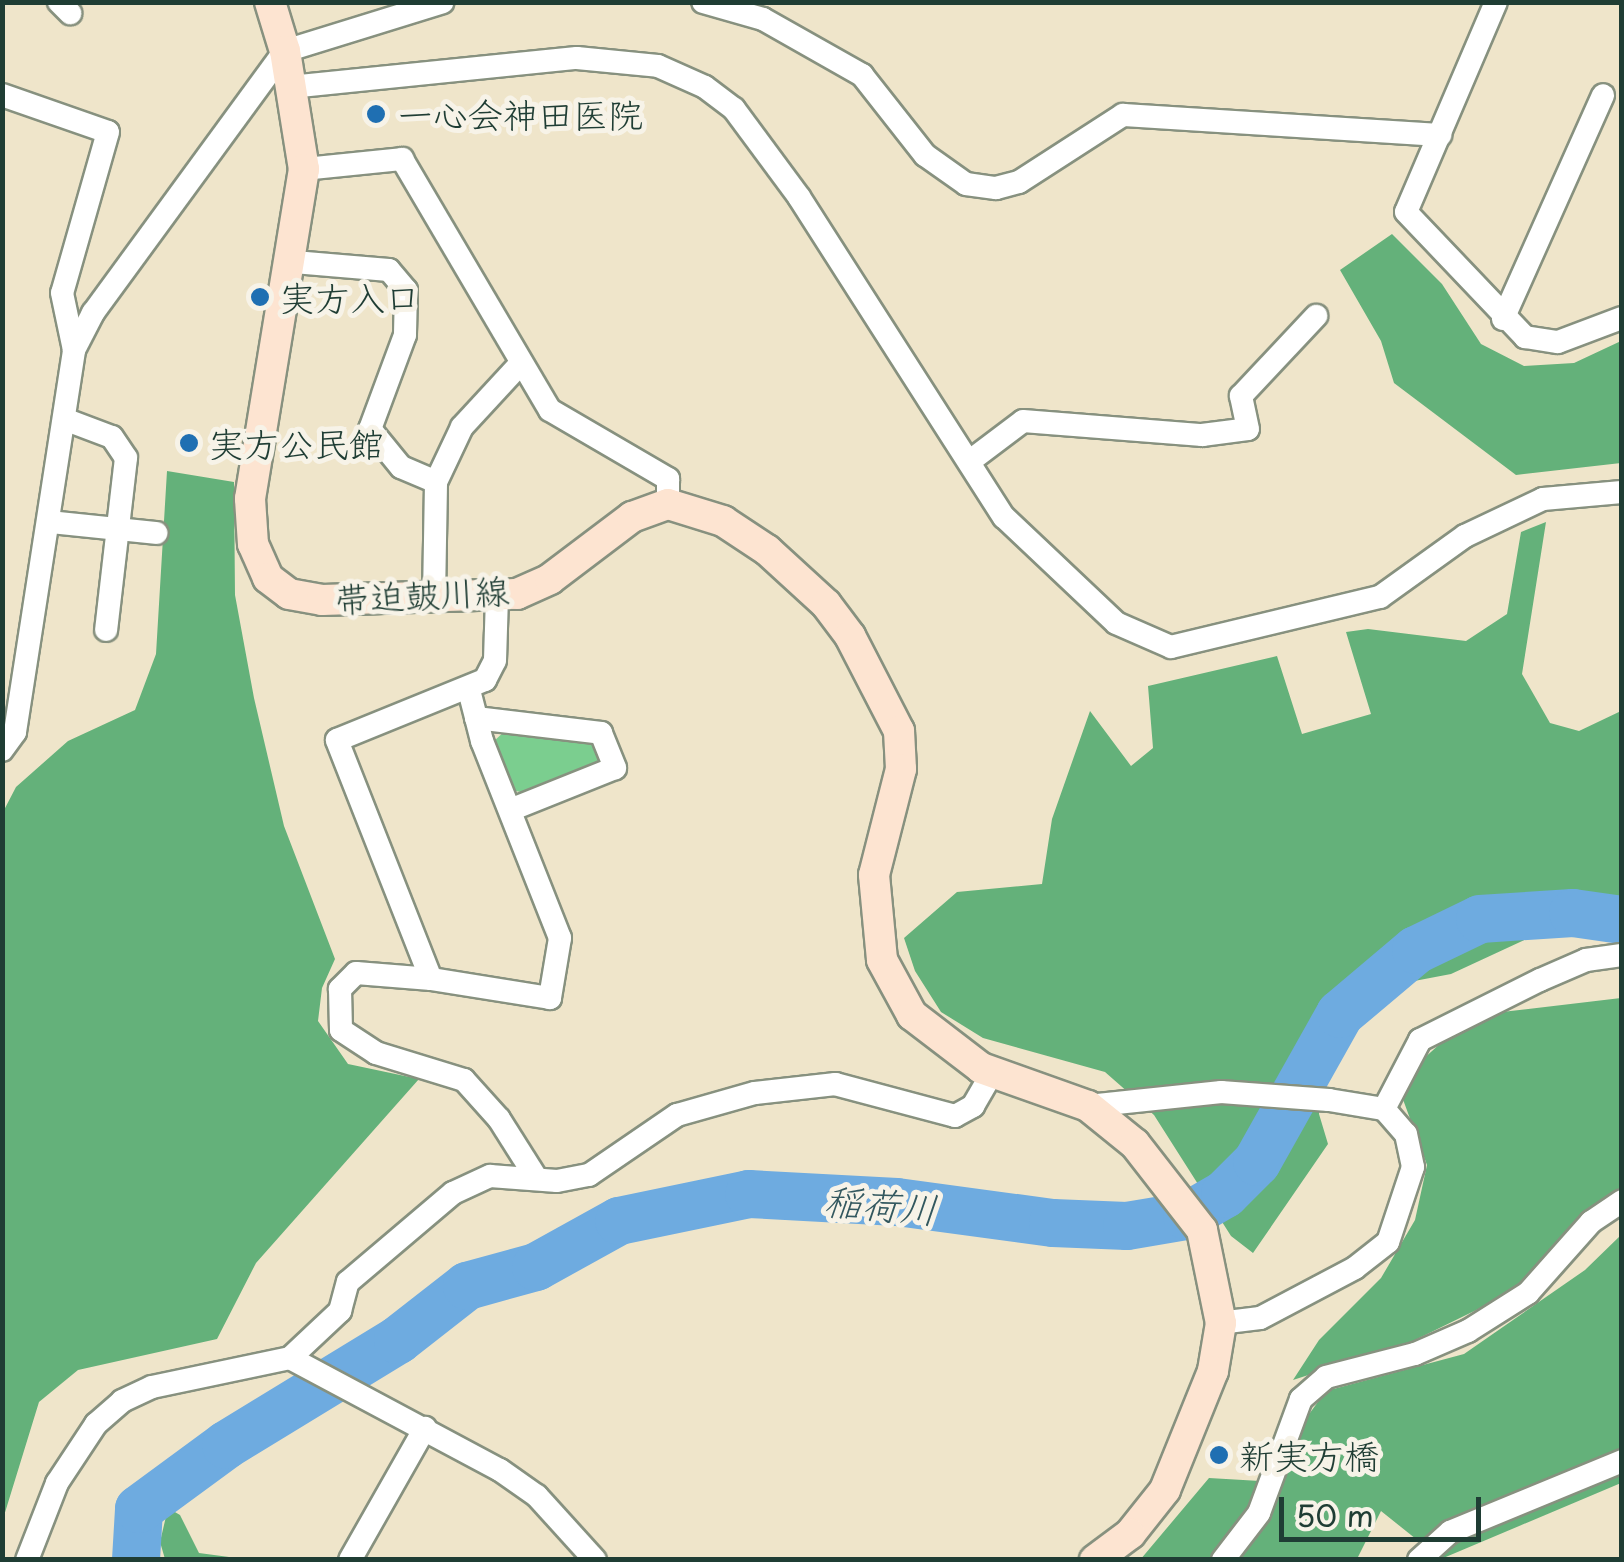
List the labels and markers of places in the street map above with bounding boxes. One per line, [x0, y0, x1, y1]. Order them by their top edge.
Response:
place label: 一心会神田医院 [398, 93, 643, 135]
marker: 一心会神田医院 [363, 101, 389, 127]
place label: 実方入口 [280, 276, 420, 318]
marker: 実方入口 [249, 286, 271, 308]
place label: 実方公民館 [209, 422, 384, 464]
marker: 実方公民館 [178, 432, 200, 454]
place label: 新実方橋 [1239, 1434, 1379, 1476]
marker: 新実方橋 [1208, 1444, 1230, 1466]

